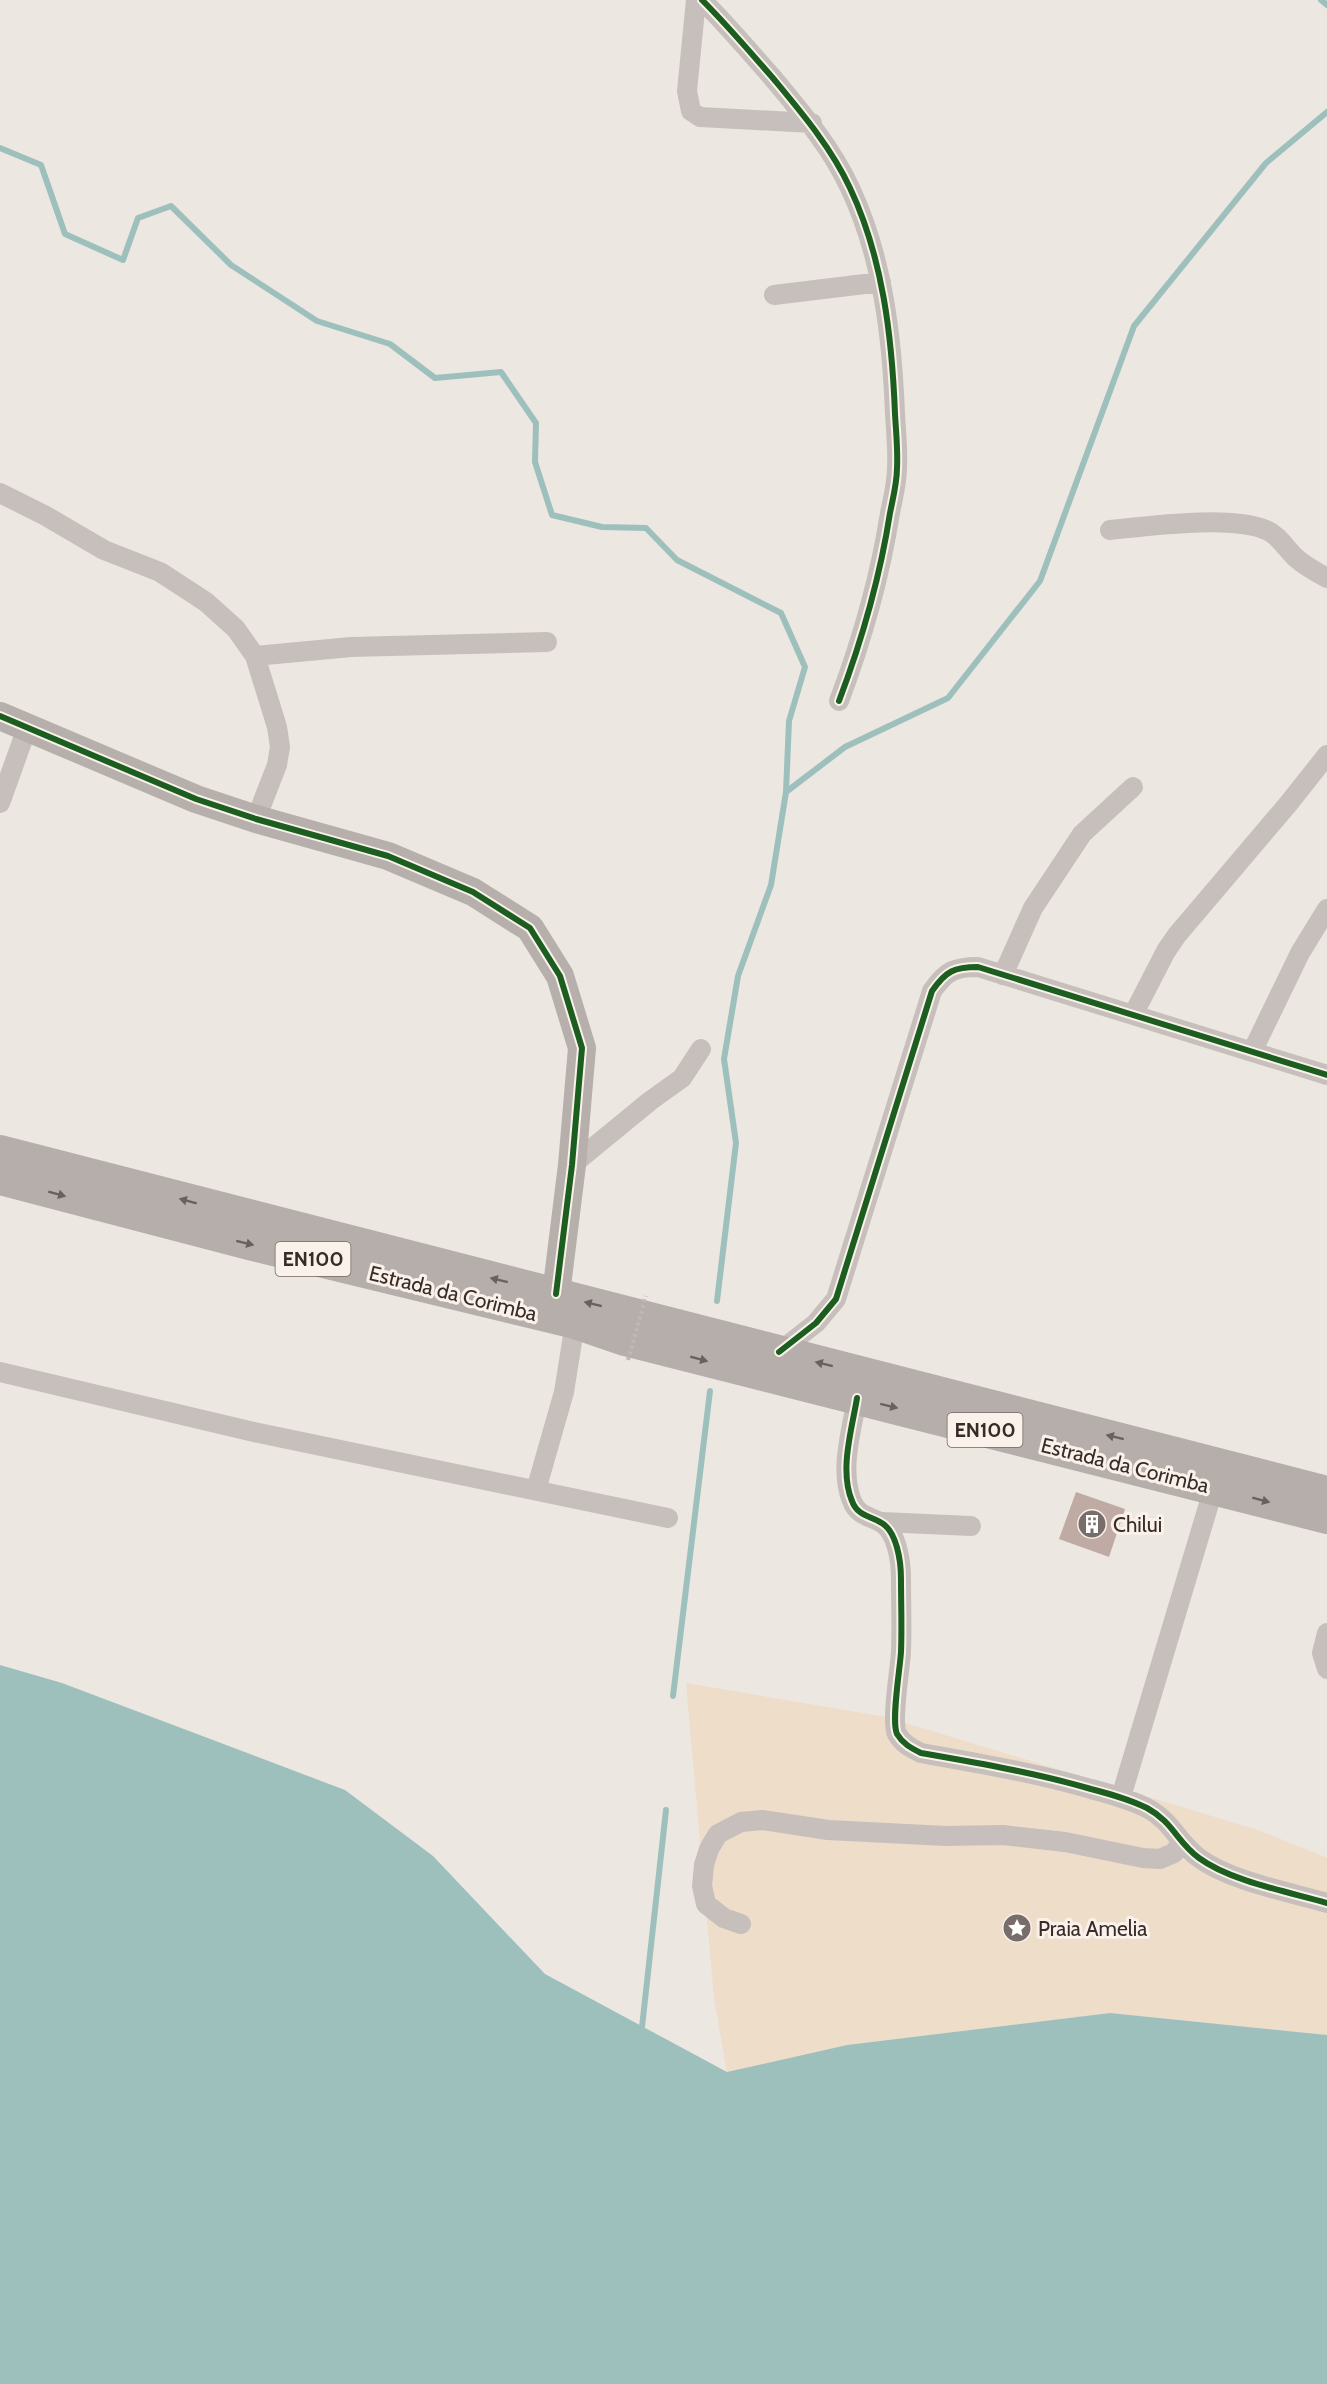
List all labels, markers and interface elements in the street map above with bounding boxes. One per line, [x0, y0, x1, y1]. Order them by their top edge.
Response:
one-way arrow [47, 1189, 66, 1199]
one-way arrow [179, 1195, 197, 1205]
one-way arrow [236, 1238, 255, 1248]
road number: EN100 [276, 1242, 350, 1276]
street label: Estrada da Corimba [366, 1260, 540, 1326]
one-way arrow [490, 1274, 509, 1284]
one-way arrow [584, 1298, 603, 1308]
one-way arrow [690, 1355, 708, 1365]
one-way arrow [815, 1358, 833, 1368]
one-way arrow [880, 1401, 898, 1411]
road number: EN100 [948, 1413, 1022, 1447]
one-way arrow [1106, 1431, 1124, 1441]
street label: Estrada da Corimba [1038, 1432, 1212, 1498]
one-way arrow [1252, 1496, 1270, 1505]
building icon: Chilui [1076, 1508, 1108, 1540]
place label: Chilui [1113, 1512, 1162, 1537]
place icon: Praia Amelia [1001, 1912, 1033, 1944]
place label: Praia Amelia [1038, 1916, 1147, 1941]

